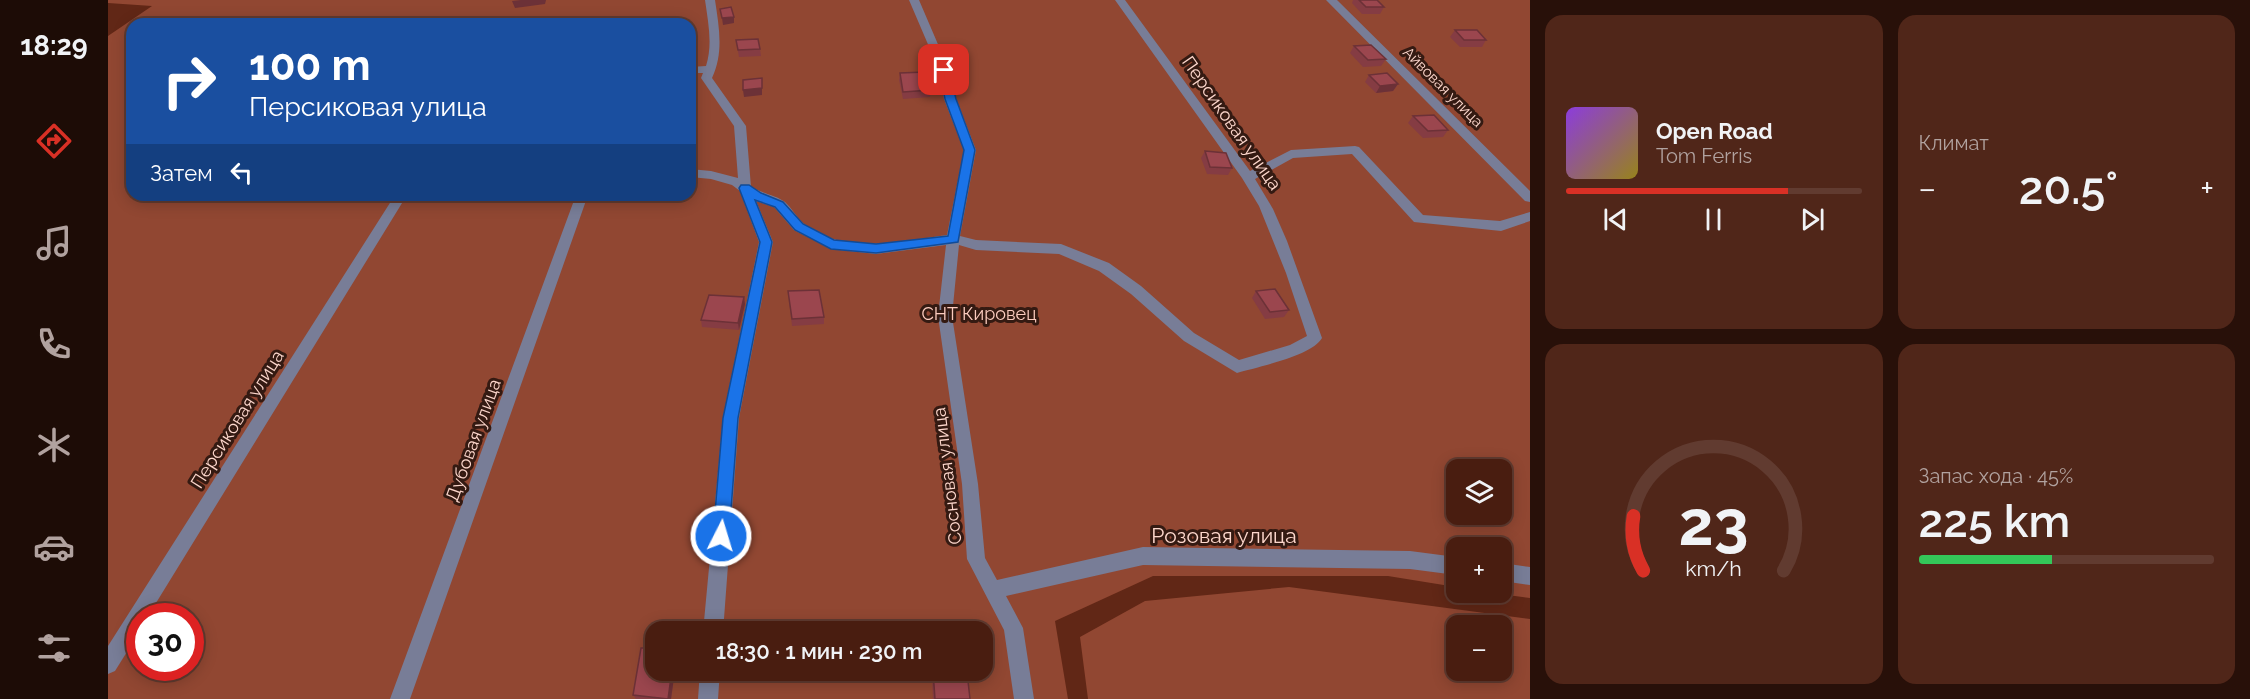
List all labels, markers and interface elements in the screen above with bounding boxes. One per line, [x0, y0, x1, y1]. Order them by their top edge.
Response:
text: 18:29 [20, 30, 88, 61]
text: 100 m [249, 41, 371, 90]
icon: right [150, 42, 228, 120]
street label: Айвовая улица [1399, 43, 1487, 131]
pin [918, 44, 969, 95]
street label: Персиковая улица [1178, 52, 1286, 194]
icon: arrive [927, 53, 960, 86]
text: Персиковая улица [249, 91, 487, 122]
text: Open Road [1656, 118, 1773, 144]
icon: directions [33, 120, 75, 162]
text: Климат [1919, 131, 1989, 155]
text: Tom Ferris [1656, 144, 1752, 168]
icon: left [225, 156, 258, 189]
text: Затем [150, 160, 213, 186]
text: 20.5° [2019, 162, 2118, 215]
text: − [1919, 169, 1936, 208]
text: + [2200, 169, 2214, 208]
icon: previous [1599, 203, 1632, 236]
icon: pause [1697, 203, 1730, 236]
icon: next [1796, 203, 1829, 236]
icon: music [33, 222, 75, 264]
park label: СНТ Кировец [921, 303, 1037, 324]
icon: phone [33, 323, 75, 365]
street label: Персиковая улица [186, 346, 288, 492]
street label: Дубовая улица [441, 376, 505, 504]
street label: Сосновая улица [928, 406, 966, 546]
icon: climate [33, 424, 75, 466]
map controls [1446, 459, 1512, 681]
button: layers [1446, 459, 1512, 525]
text: Запас хода · 45% [1919, 464, 2073, 488]
text: 23 [1679, 486, 1749, 560]
text: 225 km [1919, 495, 2070, 548]
position arrow [689, 504, 753, 568]
street label: Розовая улица [1151, 523, 1297, 548]
icon: car [33, 526, 75, 568]
button: + [1446, 537, 1512, 603]
text: km/h [1685, 556, 1742, 581]
speed limit sign: 30 [126, 603, 204, 681]
button: − [1446, 615, 1512, 681]
icon: filters [33, 627, 75, 669]
text: 18:30 · 1 мин · 230 m [716, 638, 922, 664]

